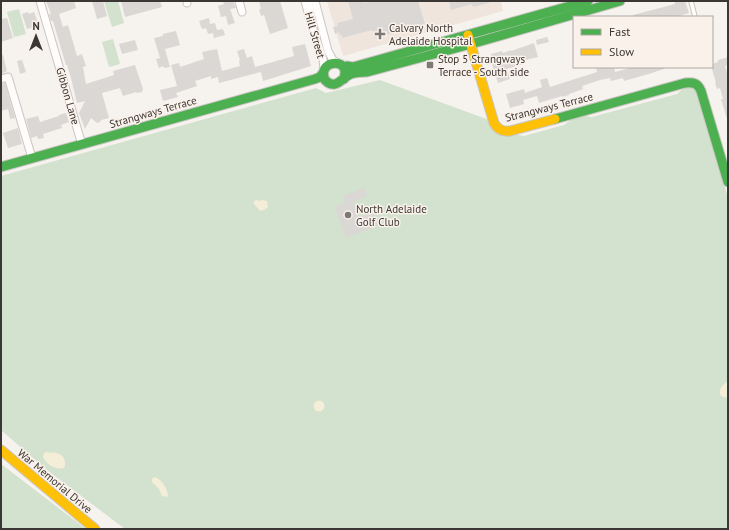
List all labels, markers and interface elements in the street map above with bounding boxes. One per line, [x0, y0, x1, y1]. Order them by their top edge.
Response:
street label: Hill Street [302, 10, 328, 60]
north arrow [16, 16, 56, 56]
legend [573, 16, 713, 68]
text: N [32, 19, 40, 33]
place label: Calvary North Adelaide Hospital [389, 21, 473, 48]
text: Fast [609, 24, 630, 39]
marker: Calvary North Adelaide Hospital [374, 28, 386, 40]
text: Slow [609, 44, 634, 59]
place label: Stop 5 Strangways Terrace - South side [438, 52, 529, 79]
marker: Stop 5 Strangways Terrace - South side [425, 60, 435, 70]
street label: Gibbon Lane [53, 66, 83, 127]
street label: Strangways Terrace [504, 89, 595, 125]
street label: Strangways Terrace [108, 93, 199, 131]
place label: North Adelaide Golf Club [356, 202, 427, 229]
marker: North Adelaide Golf Club [343, 210, 353, 220]
street label: War Memorial Drive [15, 446, 95, 516]

